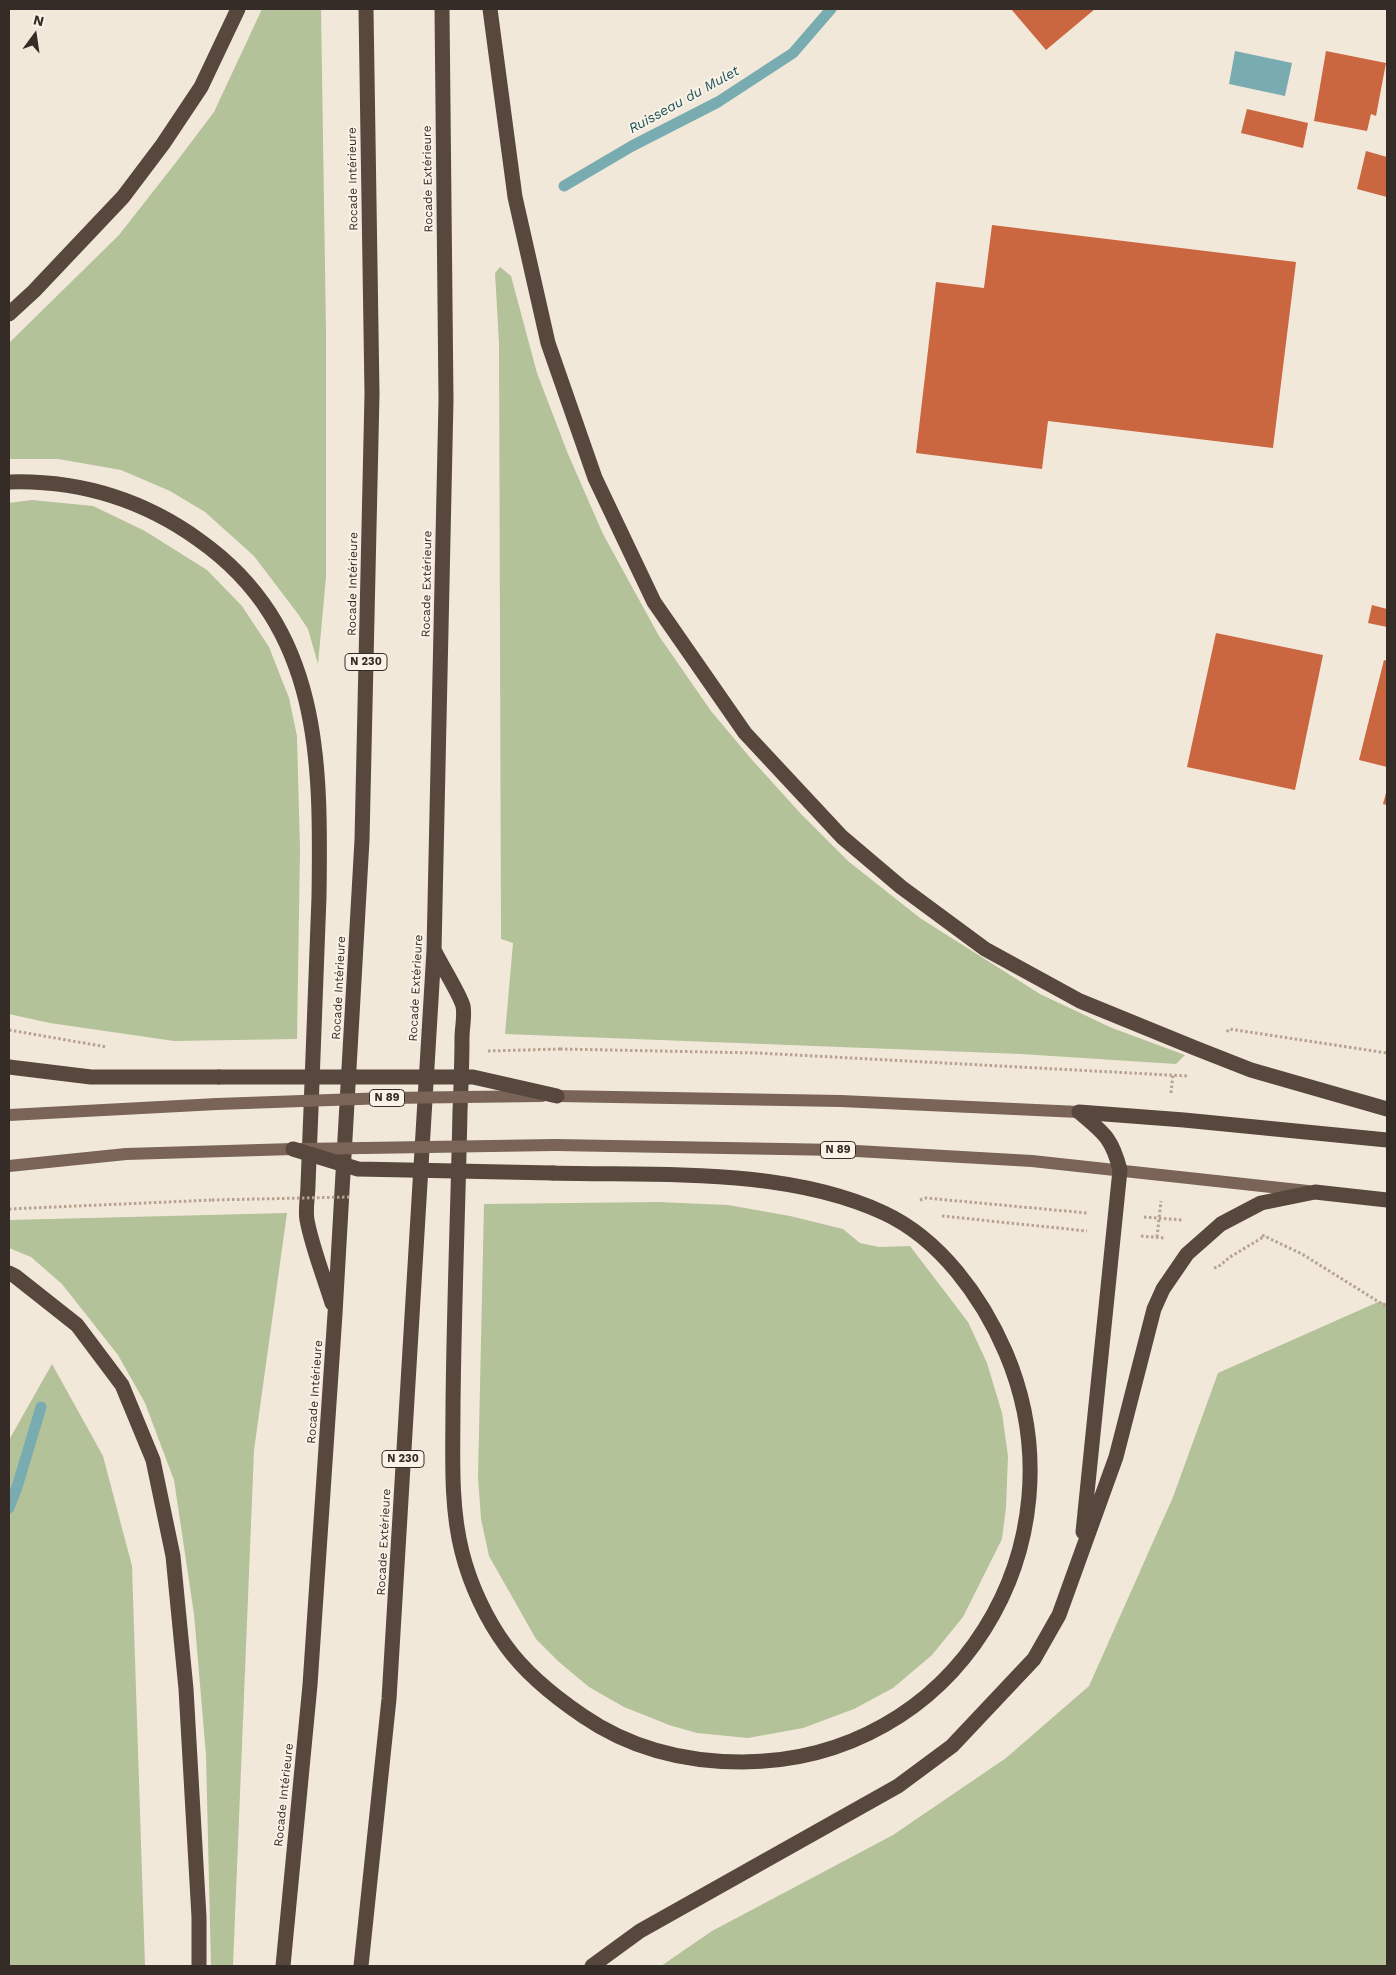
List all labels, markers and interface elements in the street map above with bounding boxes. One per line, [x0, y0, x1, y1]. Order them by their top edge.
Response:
north arrow [10, 10, 60, 60]
text: N [32, 11, 46, 29]
water label: Ruisseau du Mulet [626, 63, 742, 137]
street label: Rocade Extérieure [420, 125, 436, 233]
street label: Rocade Intérieure [345, 127, 361, 231]
street label: Rocade Extérieure [419, 530, 435, 638]
street label: Rocade Intérieure [345, 532, 361, 636]
road number: N 230 [345, 654, 387, 670]
street label: Rocade Extérieure [406, 934, 426, 1042]
street label: Rocade Intérieure [329, 936, 349, 1040]
road number: N 89 [370, 1090, 404, 1106]
road number: N 89 [820, 1142, 856, 1158]
street label: Rocade Intérieure [304, 1340, 326, 1444]
road number: N 230 [382, 1450, 424, 1468]
street label: Rocade Extérieure [374, 1488, 394, 1596]
street label: Rocade Intérieure [271, 1743, 297, 1847]

